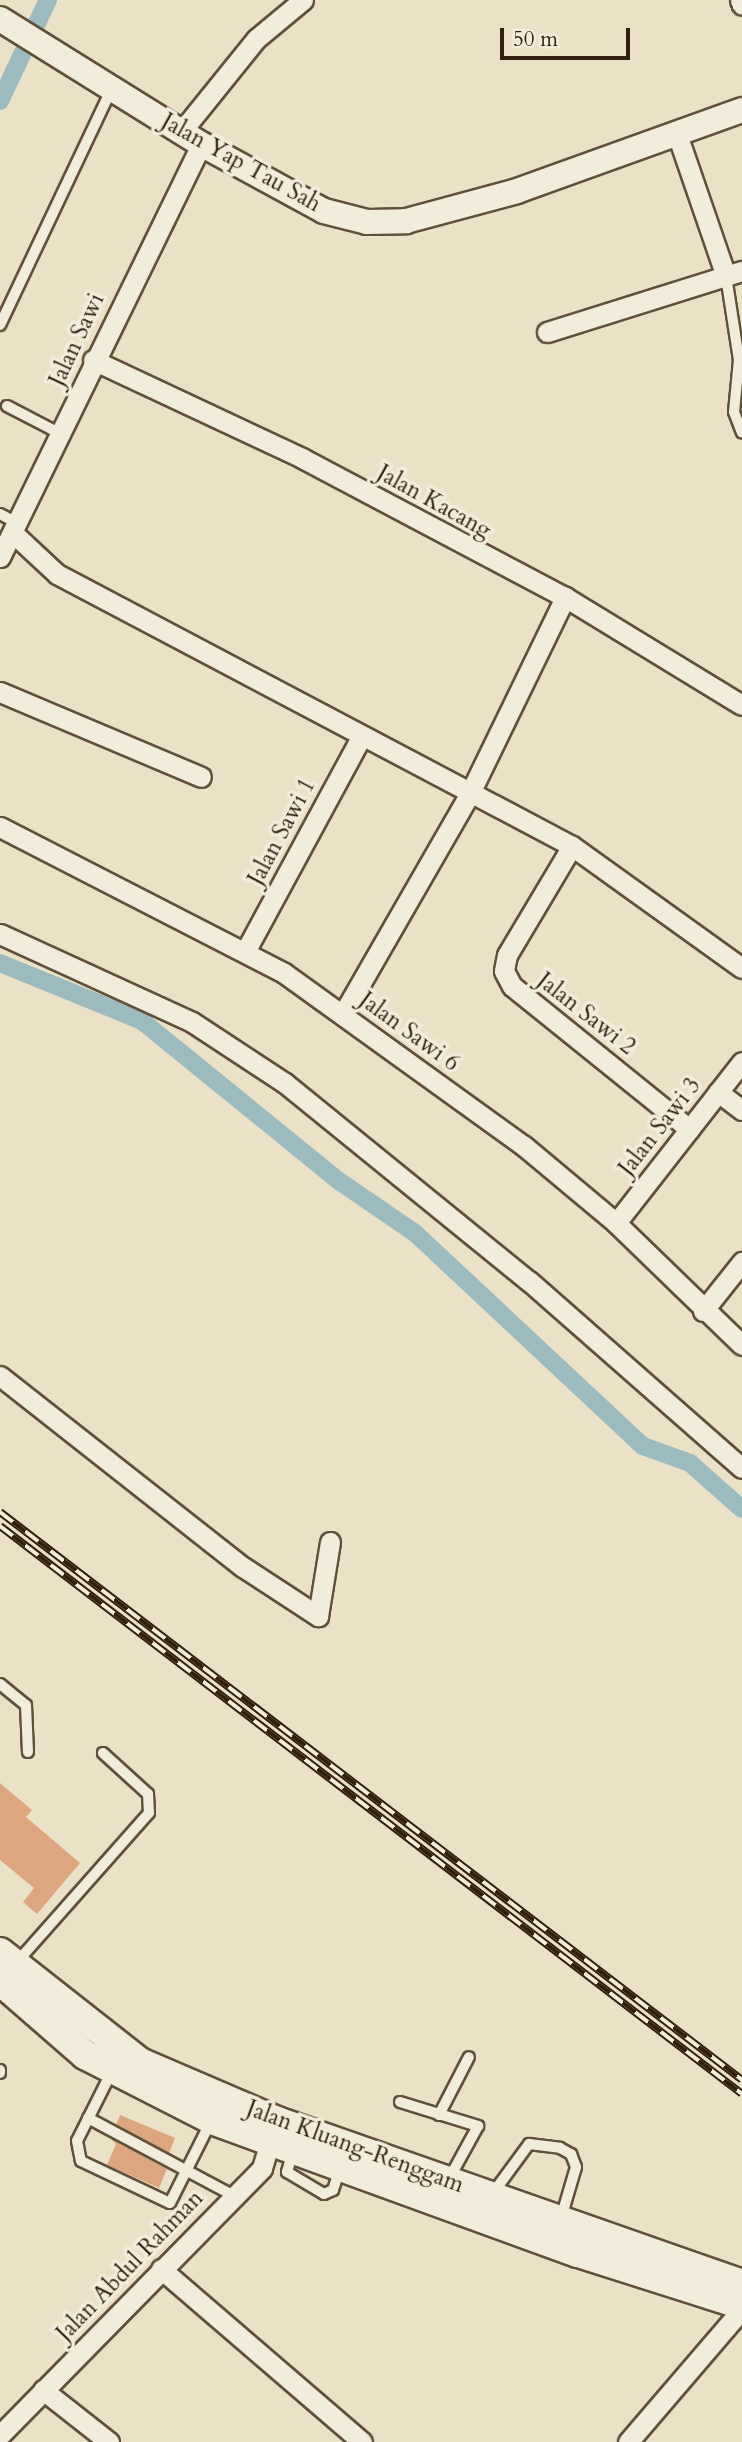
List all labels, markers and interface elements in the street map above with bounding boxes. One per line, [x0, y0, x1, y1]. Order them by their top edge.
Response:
scale bar [504, 14, 634, 58]
text: 50 m [513, 25, 558, 54]
street label: Jalan Yap Tau Sah [156, 108, 326, 218]
street label: Jalan Sawi [44, 289, 110, 391]
street label: Jalan Kacang [372, 459, 496, 545]
street label: Jalan Sawi 1 [242, 774, 322, 890]
street label: Jalan Sawi 2 [531, 967, 641, 1061]
street label: Jalan Sawi 6 [354, 986, 464, 1078]
street label: Jalan Sawi 3 [613, 1072, 707, 1182]
street label: Jalan Kluang-Renggam [243, 2095, 467, 2199]
street label: Jalan Abdul Rahman [51, 2185, 209, 2347]

